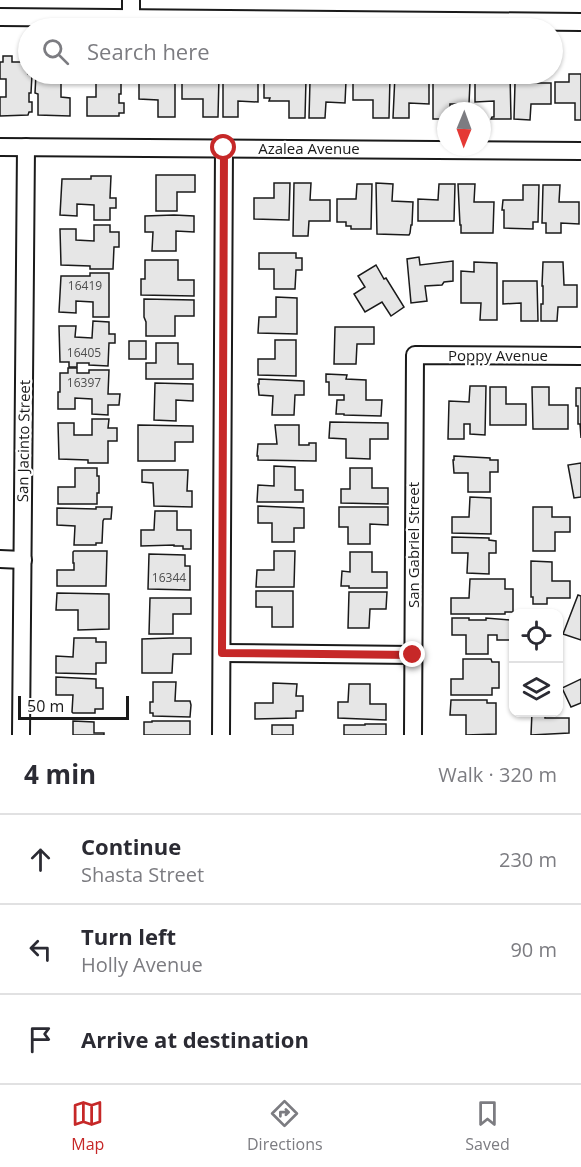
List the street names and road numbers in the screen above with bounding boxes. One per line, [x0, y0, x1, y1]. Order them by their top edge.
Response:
street label: Azalea Avenue [258, 138, 360, 158]
street label: Poppy Avenue [448, 345, 548, 365]
street label: San Jacinto Street [12, 380, 34, 502]
street label: San Gabriel Street [403, 482, 423, 608]

